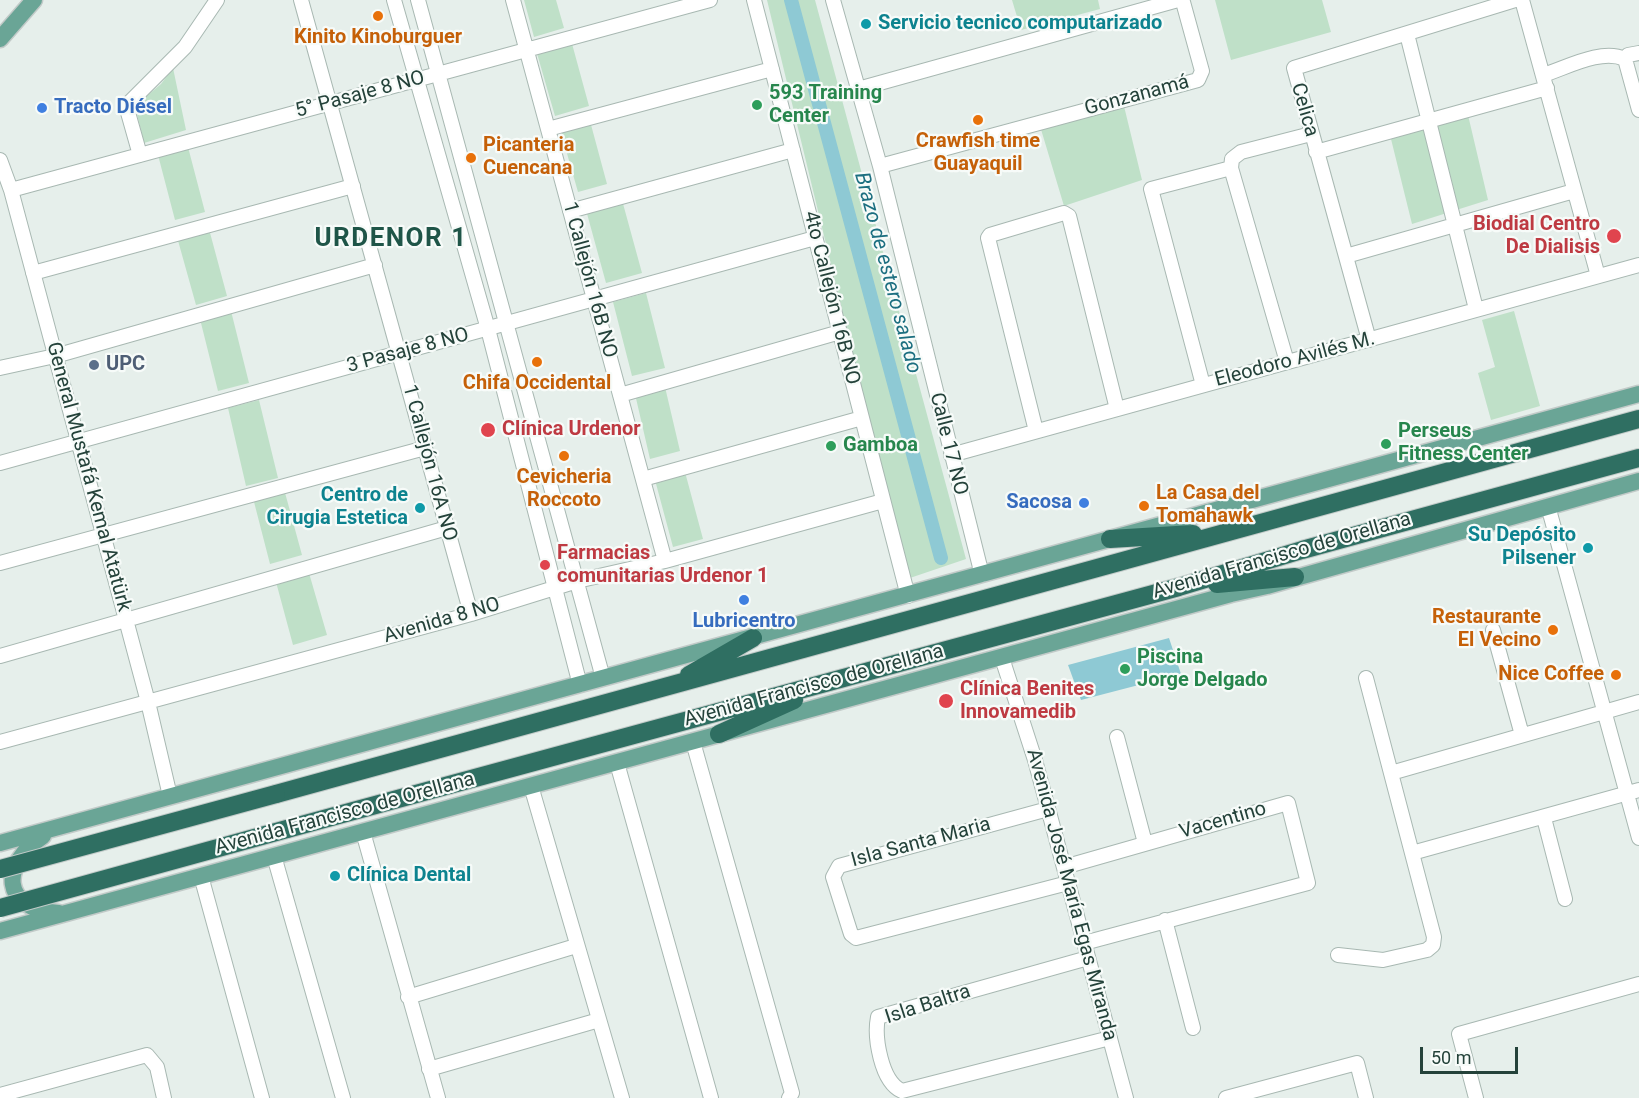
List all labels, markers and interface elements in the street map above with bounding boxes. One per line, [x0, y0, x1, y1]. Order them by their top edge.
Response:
marker: Kinito Kinoburguer [371, 9, 385, 23]
place label: Servicio tecnico computarizado [878, 12, 1162, 36]
marker: Servicio tecnico computarizado [859, 17, 873, 31]
place label: Kinito Kinoburguer [294, 26, 462, 50]
street label: 5° Pasaje 8 NO [293, 66, 427, 124]
street label: Gonzanamá [1082, 71, 1192, 121]
street label: Celica [1285, 80, 1323, 140]
place label: 593 Training Center [769, 82, 882, 129]
place label: Tracto Diésel [54, 96, 172, 120]
marker: 593 Training Center [750, 98, 764, 112]
marker: Tracto Diésel [35, 101, 49, 115]
marker: Crawfish time Guayaquil [971, 113, 985, 127]
place label: Crawfish time Guayaquil [916, 130, 1040, 177]
place label: Picanteria Cuencana [483, 134, 574, 181]
marker: Picanteria Cuencana [464, 151, 478, 165]
water label: Brazo de estero salado [848, 170, 926, 376]
street label: 1 Callejón 16B NO [557, 199, 621, 361]
street label: 4to Callejón 16B NO [798, 209, 864, 387]
place label: Biodial Centro De Dialisis [1473, 213, 1600, 260]
district label: URDENOR 1 [314, 223, 468, 255]
marker: Biodial Centro De Dialisis [1605, 227, 1623, 245]
street label: 3 Pasaje 8 NO [344, 323, 472, 379]
street label: Eleodoro Avilés M. [1212, 327, 1378, 393]
street label: General Mustafá Kemal Atatürk [40, 340, 136, 614]
place label: UPC [106, 353, 145, 377]
marker: Chifa Occidental [530, 355, 544, 369]
marker: UPC [87, 358, 101, 372]
place label: Chifa Occidental [463, 372, 611, 396]
street label: 1 Callejón 16A NO [397, 382, 461, 544]
street label: Calle 17 NO [924, 390, 972, 498]
place label: Clínica Urdenor [502, 418, 641, 442]
place label: Perseus Fitness Center [1398, 420, 1529, 467]
marker: Clínica Urdenor [479, 421, 497, 439]
place label: Gamboa [843, 434, 918, 458]
marker: Perseus Fitness Center [1379, 437, 1393, 451]
marker: Gamboa [824, 439, 838, 453]
marker: Cevicheria Roccoto [557, 449, 571, 463]
place label: Cevicheria Roccoto [517, 466, 611, 513]
place label: La Casa del Tomahawk [1156, 482, 1260, 529]
place label: Centro de Cirugia Estetica [266, 484, 408, 531]
place label: Sacosa [1006, 491, 1072, 515]
marker: Sacosa [1077, 496, 1091, 510]
marker: La Casa del Tomahawk [1137, 499, 1151, 513]
marker: Centro de Cirugia Estetica [413, 501, 427, 515]
street label: Avenida Francisco de Orellana [1150, 508, 1414, 604]
place label: Su Depósito Pilsener [1468, 524, 1576, 571]
marker: Su Depósito Pilsener [1581, 541, 1595, 555]
place label: Farmacias comunitarias Urdenor 1 [557, 542, 768, 589]
marker: Farmacias comunitarias Urdenor 1 [538, 558, 552, 572]
street label: Avenida 8 NO [381, 593, 503, 649]
marker: Lubricentro [737, 593, 751, 607]
place label: Restaurante El Vecino [1432, 606, 1541, 653]
place label: Lubricentro [692, 610, 796, 634]
marker: Restaurante El Vecino [1546, 623, 1560, 637]
street label: Avenida Francisco de Orellana [682, 640, 946, 732]
place label: Piscina Jorge Delgado [1137, 646, 1268, 693]
marker: Piscina Jorge Delgado [1118, 662, 1132, 676]
place label: Nice Coffee [1498, 663, 1604, 687]
marker: Nice Coffee [1609, 668, 1623, 682]
place label: Clínica Benites Innovamedib [960, 678, 1094, 725]
marker: Clínica Benites Innovamedib [937, 692, 955, 710]
street label: Avenida José María Egas Miranda [1020, 746, 1122, 1044]
street label: Avenida Francisco de Orellana [213, 768, 477, 860]
street label: Vacentino [1177, 797, 1269, 845]
street label: Isla Santa Maria [849, 813, 993, 873]
place label: Clínica Dental [347, 864, 471, 888]
marker: Clínica Dental [328, 869, 342, 883]
street label: Isla Baltra [882, 980, 974, 1030]
scale bar [1423, 1035, 1520, 1073]
text: 50 m [1431, 1047, 1471, 1068]

